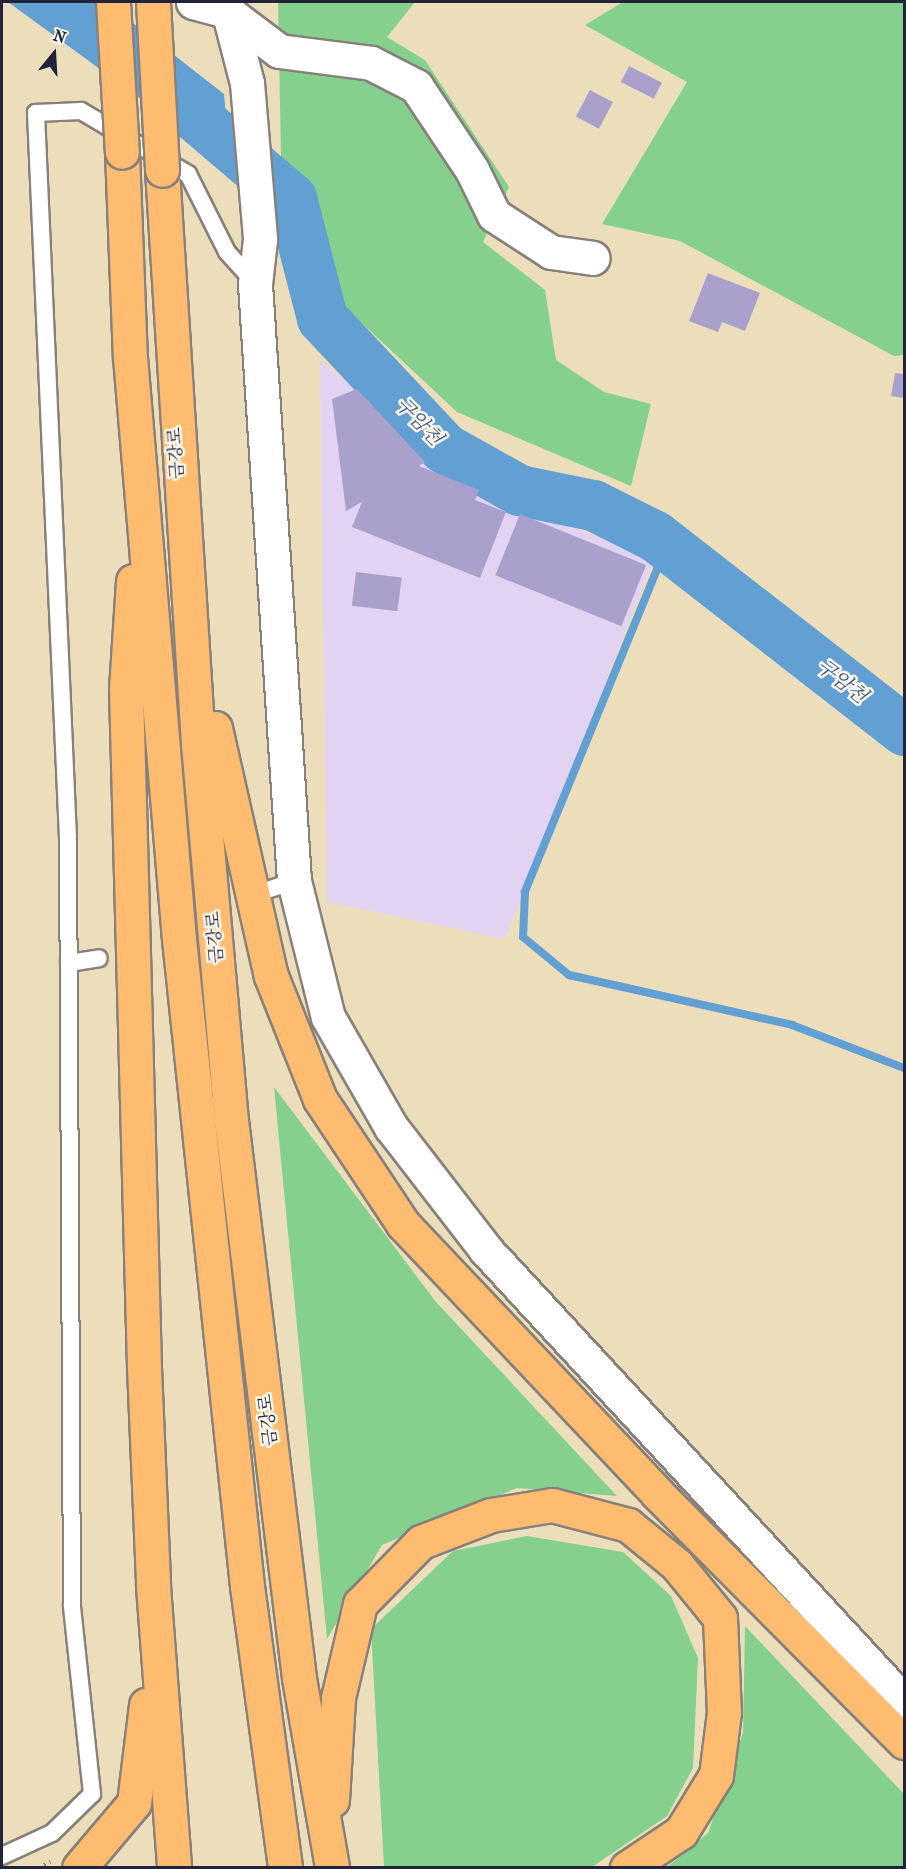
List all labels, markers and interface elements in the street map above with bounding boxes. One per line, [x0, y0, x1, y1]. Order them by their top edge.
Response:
north arrow [24, 24, 84, 84]
text: N [51, 25, 68, 47]
water label: 구암천 [390, 392, 448, 450]
street label: 금강로 [164, 426, 190, 480]
water label: 구암천 [812, 654, 872, 708]
street label: 금강로 [203, 910, 229, 964]
street label: 금강로 [255, 1393, 283, 1447]

